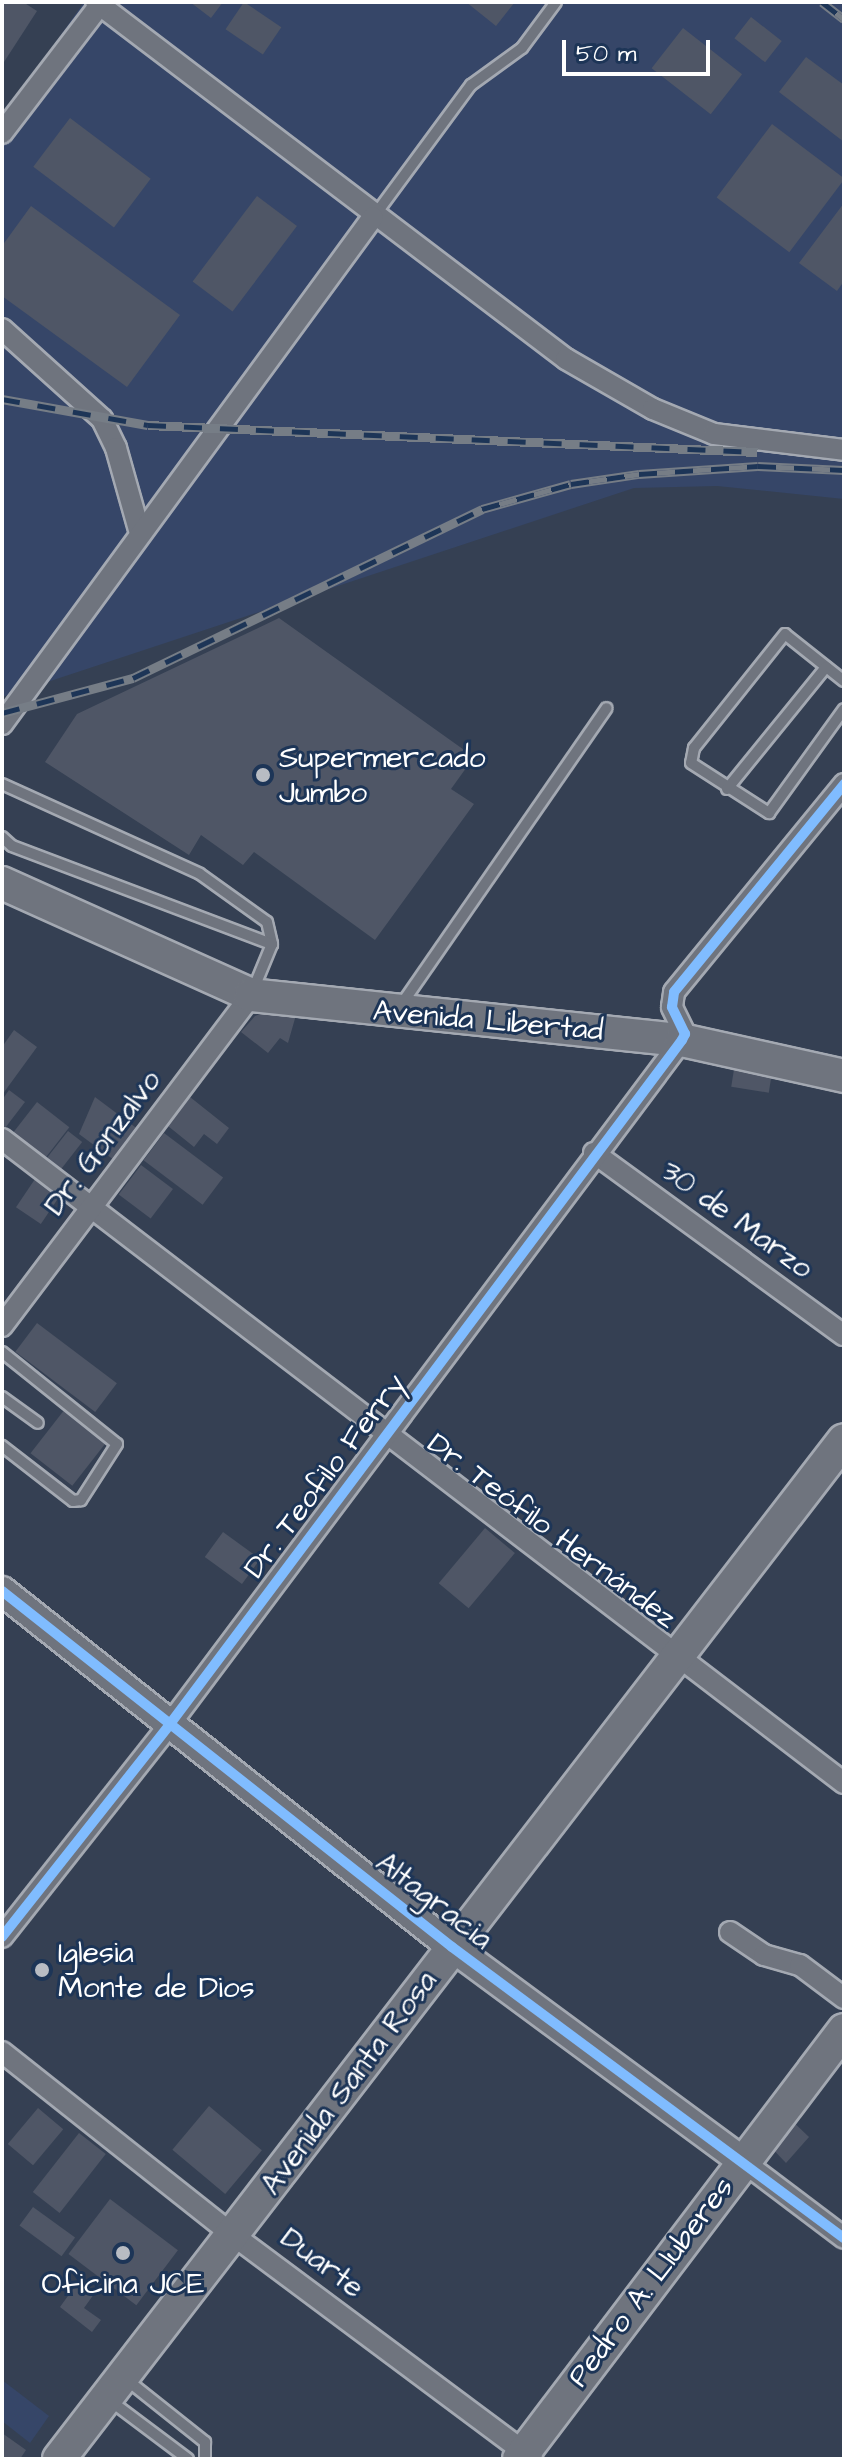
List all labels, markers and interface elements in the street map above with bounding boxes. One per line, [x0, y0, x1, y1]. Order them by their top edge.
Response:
scale bar [566, 24, 714, 74]
text: 50 m [576, 37, 636, 71]
place label: Supermercado Jumbo [279, 740, 486, 810]
marker: Supermercado Jumbo [254, 766, 272, 784]
street label: Avenida Libertad [371, 993, 605, 1049]
street label: Dr. Gonzalvo [37, 1063, 169, 1223]
street label: 30 de Marzo [654, 1153, 820, 1287]
street label: Dr. Teofilo Ferry [236, 1367, 414, 1585]
street label: Dr. Teófilo Hernández [420, 1426, 684, 1636]
street label: Altagracia [369, 1845, 499, 1957]
place label: Iglesia Monte de Dios [58, 1935, 255, 2006]
marker: Iglesia Monte de Dios [33, 1961, 51, 1979]
street label: Avenida Santa Rosa [253, 1964, 445, 2202]
street label: Pedro A. Lluberes [560, 2170, 742, 2394]
street label: Duarte [273, 2220, 371, 2306]
marker: Oficina JCE [114, 2244, 132, 2262]
place label: Oficina JCE [41, 2266, 205, 2302]

